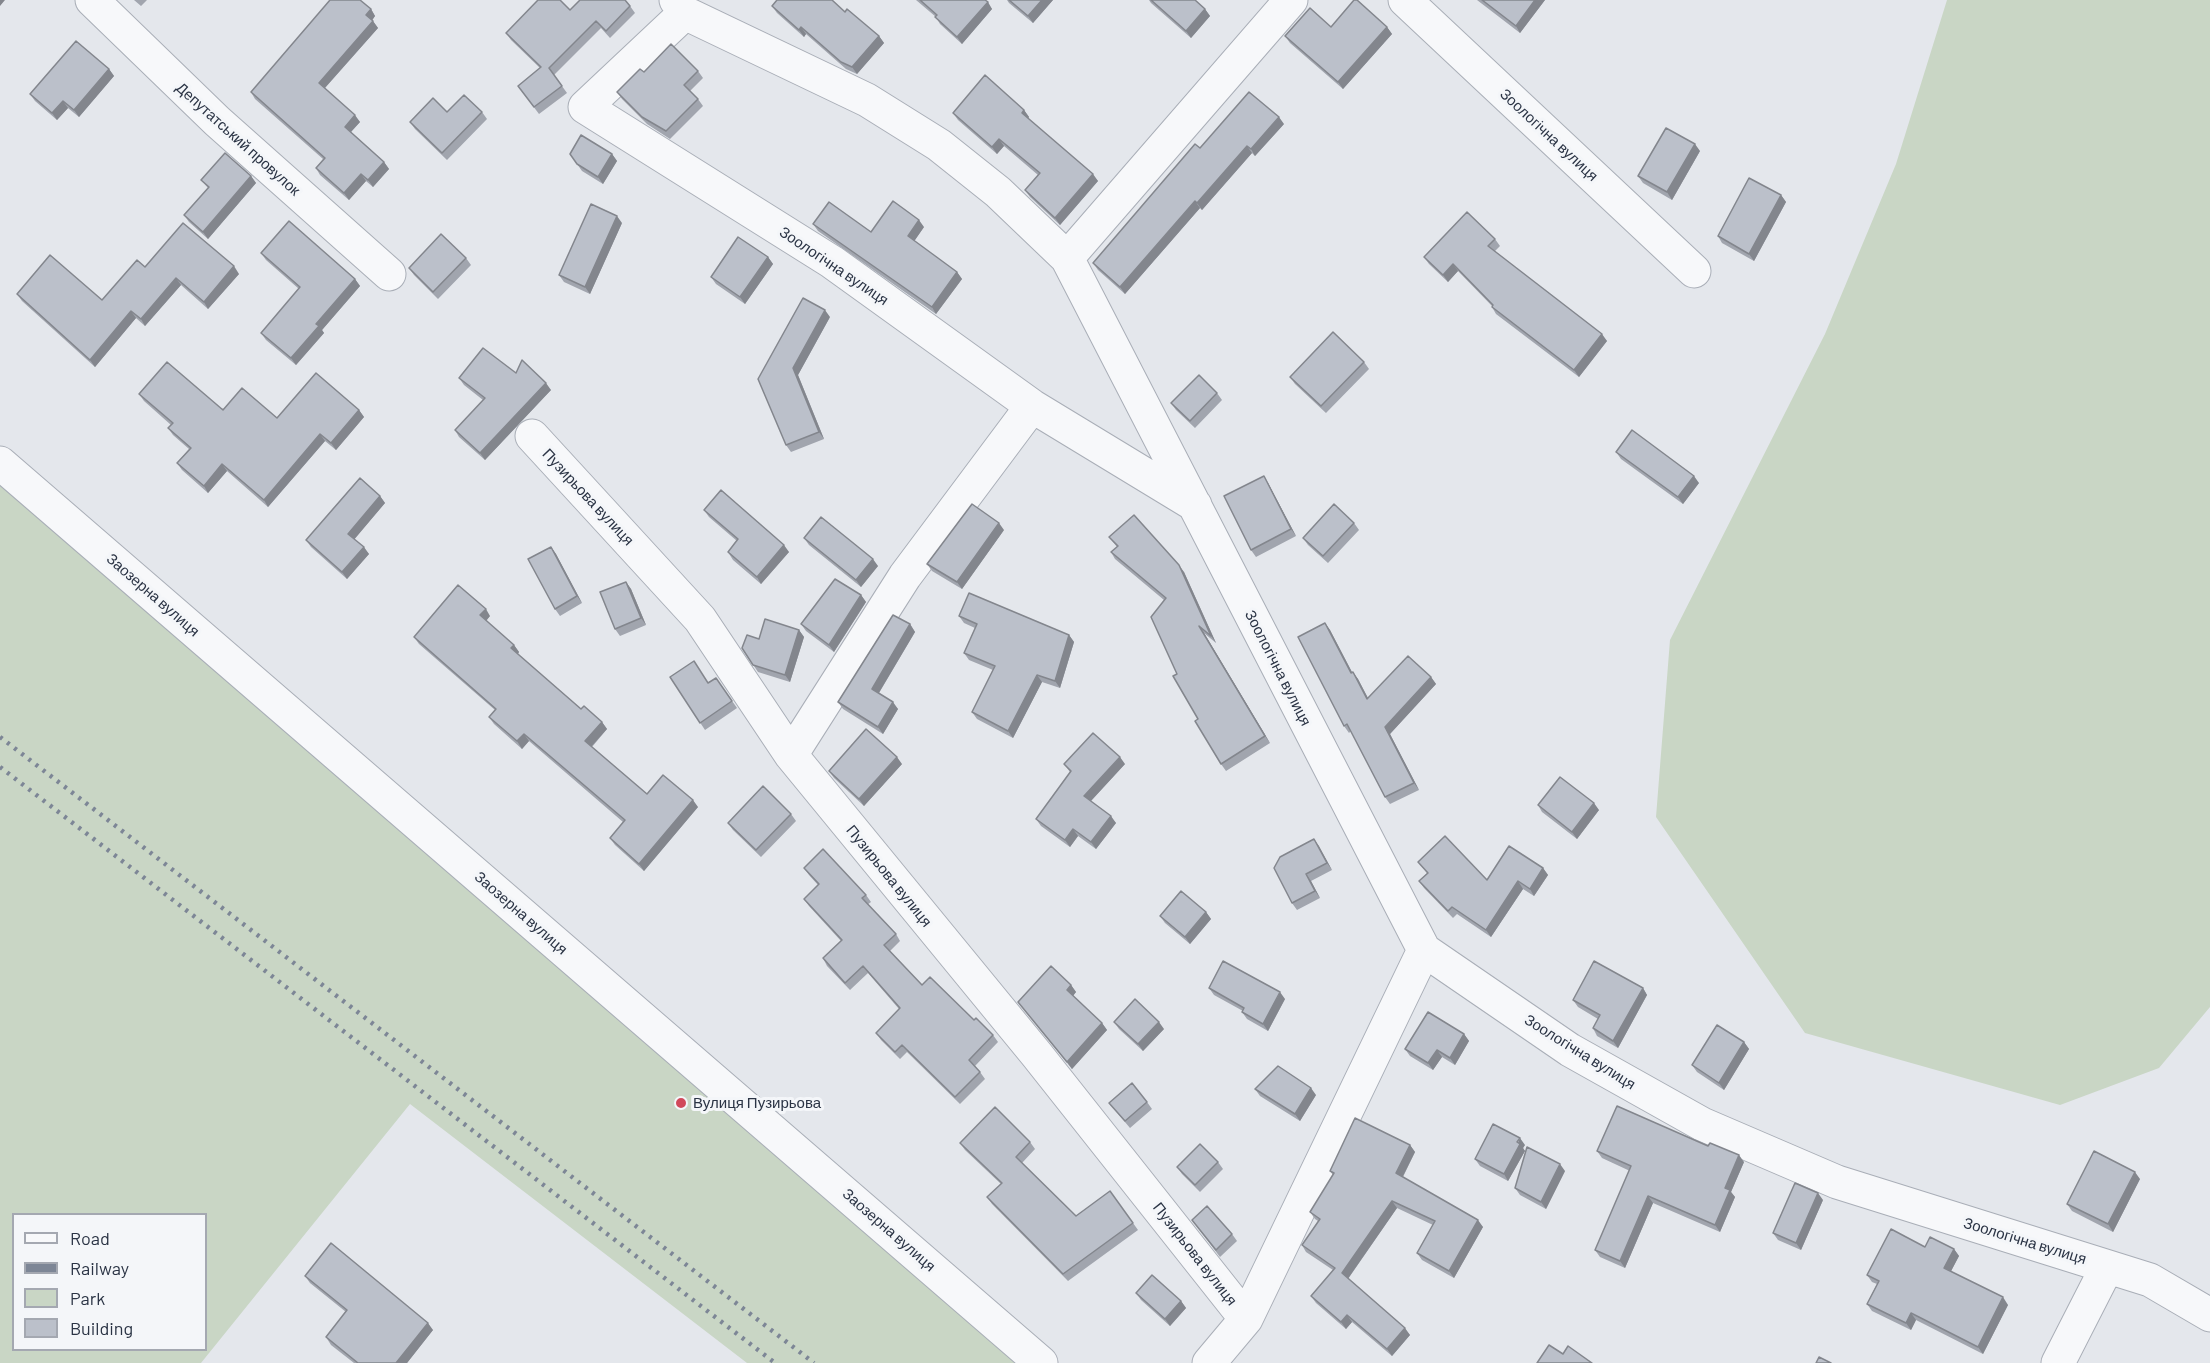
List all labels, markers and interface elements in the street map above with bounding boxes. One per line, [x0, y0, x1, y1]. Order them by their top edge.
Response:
street label: Депутатський провулок [172, 79, 304, 199]
street label: Зоологічна вулиця [1496, 85, 1602, 185]
street label: Зоологічна вулиця [776, 223, 892, 309]
street label: Пузирьова вулиця [539, 445, 637, 549]
street label: Заозерна вулиця [103, 550, 203, 640]
street label: Зоологічна вулиця [1241, 607, 1315, 729]
street label: Пузирьова вулиця [842, 821, 936, 931]
street label: Заозерна вулиця [471, 868, 571, 958]
street label: Зоологічна вулиця [1521, 1011, 1639, 1093]
place label: Вулиця Пузирьова [693, 1094, 821, 1112]
marker: Вулиця Пузирьова [674, 1096, 688, 1110]
street label: Заозерна вулиця [839, 1185, 939, 1275]
street label: Пузирьова вулиця [1149, 1199, 1241, 1309]
legend [12, 1213, 207, 1351]
street label: Зоологічна вулиця [1961, 1214, 2089, 1268]
text: Road [70, 1227, 110, 1249]
text: Railway [70, 1257, 129, 1279]
text: Park [70, 1287, 105, 1309]
text: Building [70, 1317, 133, 1339]

